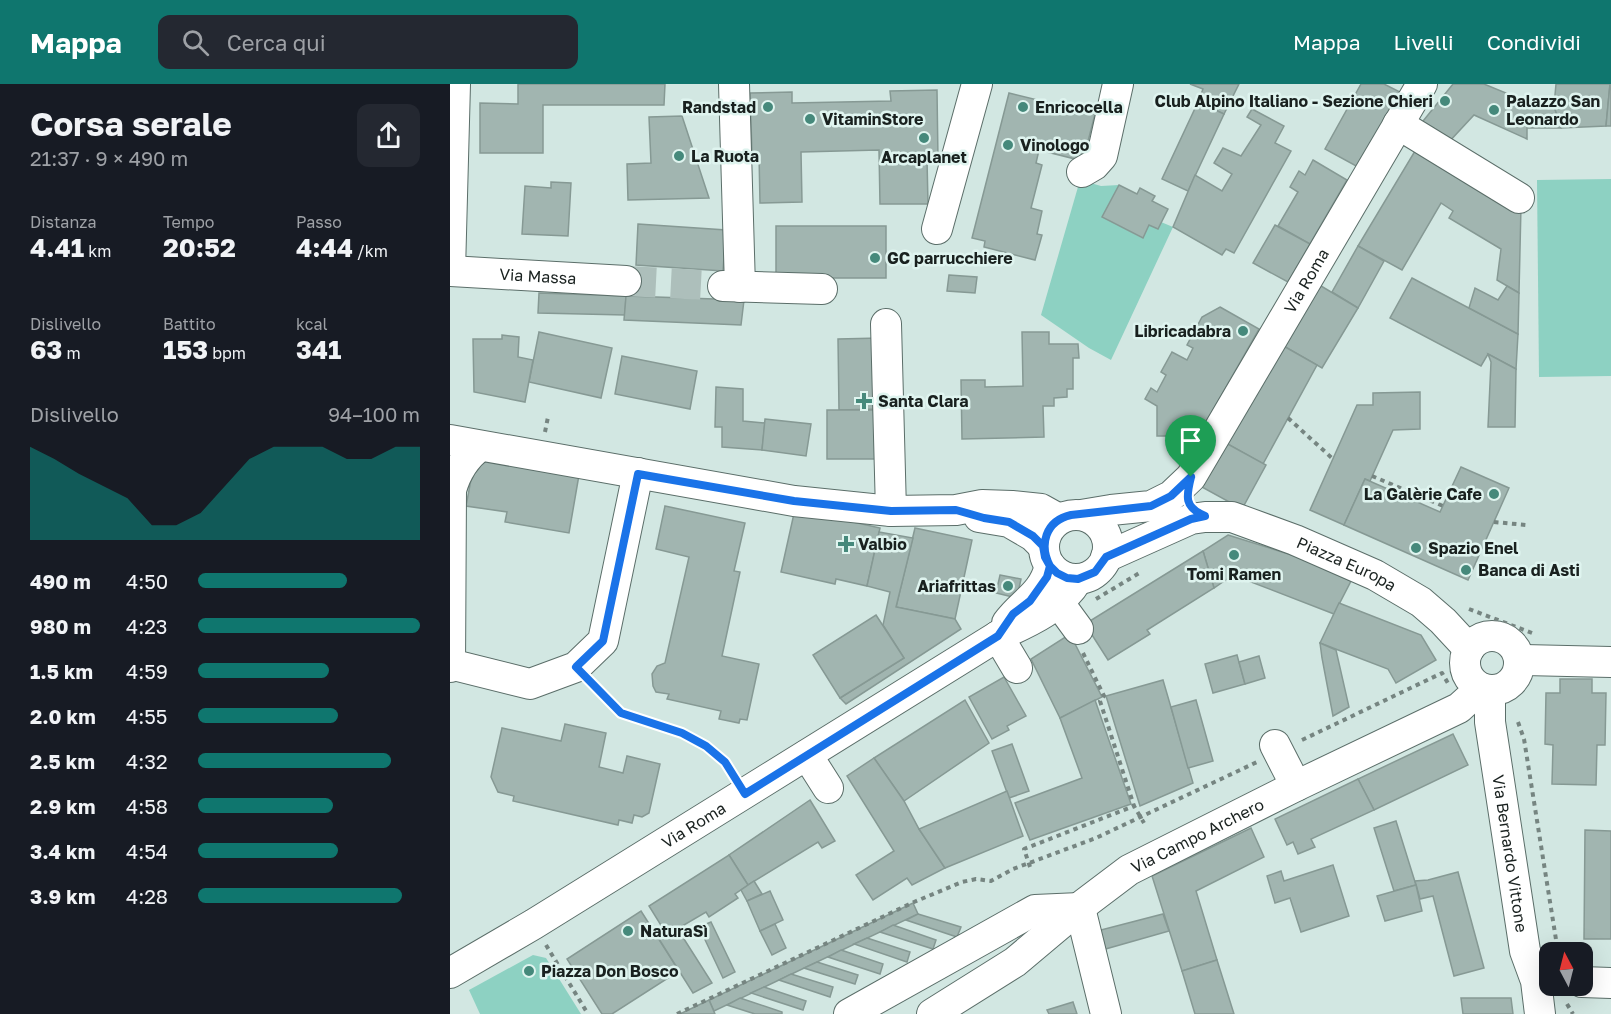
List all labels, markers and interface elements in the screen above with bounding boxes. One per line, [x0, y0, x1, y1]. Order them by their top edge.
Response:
search box [158, 15, 578, 69]
text: Mappa [30, 26, 122, 59]
icon: search [179, 26, 212, 59]
text: Cerca qui [227, 29, 326, 56]
text: Mappa [1293, 29, 1361, 55]
text: Livelli [1394, 29, 1454, 55]
text: Condividi [1487, 29, 1581, 55]
place label: Club Alpino Italiano - Sezione Chieri [1155, 91, 1433, 111]
place label: Palazzo San Leonardo [1506, 91, 1600, 129]
marker: Club Alpino Italiano - Sezione Chieri [1438, 94, 1452, 108]
place label: Randstad [682, 97, 756, 117]
place label: Enricocella [1035, 97, 1123, 117]
marker: Randstad [761, 100, 775, 114]
marker: Enricocella [1016, 100, 1030, 114]
marker: Palazzo San Leonardo [1487, 103, 1501, 117]
text: Corsa serale [30, 104, 232, 143]
button: share [357, 104, 420, 167]
place label: VitaminStore [822, 109, 924, 129]
marker: VitaminStore [803, 112, 817, 126]
marker: Arcaplanet [917, 131, 931, 145]
place label: Vinologo [1020, 135, 1090, 155]
marker: Vinologo [1001, 138, 1015, 152]
text: 21:37 · 9 × 490 m [30, 146, 188, 170]
place label: La Ruota [691, 146, 759, 166]
place label: Arcaplanet [881, 147, 967, 167]
marker: La Ruota [672, 149, 686, 163]
text: Distanza [30, 212, 96, 232]
text: Tempo [163, 212, 214, 232]
text: Passo [296, 212, 342, 232]
text: 4.41 [30, 232, 84, 263]
text: 20:52 [163, 232, 236, 263]
text: 4:44 [296, 232, 353, 263]
text: km [84, 241, 111, 261]
text: /km [353, 241, 388, 261]
street label: Via Roma [1279, 245, 1333, 317]
place label: GC parrucchiere [887, 248, 1013, 268]
marker: GC parrucchiere [868, 251, 882, 265]
street label: Via Massa [499, 264, 577, 288]
text: Dislivello [30, 314, 101, 334]
text: Battito [163, 314, 216, 334]
text: kcal [296, 314, 328, 334]
place label: Libricadabra [1134, 321, 1231, 341]
marker: Libricadabra [1236, 324, 1250, 338]
text: 63 [30, 334, 62, 365]
text: 153 [163, 334, 208, 365]
text: 341 [296, 334, 342, 365]
text: m [62, 343, 81, 363]
text: bpm [208, 343, 246, 363]
place label: Santa Clara [878, 391, 969, 411]
marker: Santa Clara [855, 392, 873, 410]
text: Dislivello [30, 402, 119, 426]
text: 94–100 m [328, 402, 420, 426]
pin [1165, 415, 1216, 477]
icon: arrive [1174, 424, 1207, 457]
place label: La Galèrie Cafe [1364, 484, 1482, 504]
marker: La Galèrie Cafe [1487, 487, 1501, 501]
street label: Piazza Europa [1294, 532, 1400, 595]
place label: Valbio [858, 534, 907, 554]
marker: Valbio [839, 537, 853, 551]
place label: Spazio Enel [1428, 538, 1519, 558]
marker: Spazio Enel [1409, 541, 1423, 555]
marker: Tomi Ramen [1227, 548, 1241, 562]
place label: Banca di Asti [1478, 560, 1580, 580]
marker: Banca di Asti [1459, 563, 1473, 577]
place label: Tomi Ramen [1187, 564, 1281, 584]
text: 490 m [30, 569, 91, 593]
text: 4:50 [126, 569, 168, 593]
place label: Ariafrittas [917, 576, 996, 596]
marker: Ariafrittas [1001, 579, 1015, 593]
text: 980 m [30, 614, 91, 638]
text: 4:23 [126, 614, 168, 638]
text: 1.5 km [30, 659, 93, 683]
text: 4:59 [126, 659, 168, 683]
text: 2.0 km [30, 704, 96, 728]
text: 4:55 [126, 704, 167, 728]
text: 2.5 km [30, 749, 95, 773]
text: 4:32 [126, 749, 168, 773]
street label: Via Bernardo Vittone [1488, 773, 1532, 934]
text: 2.9 km [30, 794, 95, 818]
text: 4:58 [126, 794, 168, 818]
street label: Via Campo Archero [1128, 794, 1267, 877]
street label: Via Roma [658, 798, 729, 852]
text: 3.4 km [30, 839, 95, 863]
text: 4:54 [126, 839, 168, 863]
text: 3.9 km [30, 884, 95, 908]
text: 4:28 [126, 884, 168, 908]
place label: NaturaSì [640, 921, 708, 941]
marker: NaturaSì [621, 924, 635, 938]
north arrow [1539, 942, 1593, 996]
map controls [1539, 942, 1593, 996]
place label: Piazza Don Bosco [541, 961, 679, 981]
marker: Piazza Don Bosco [522, 964, 536, 978]

